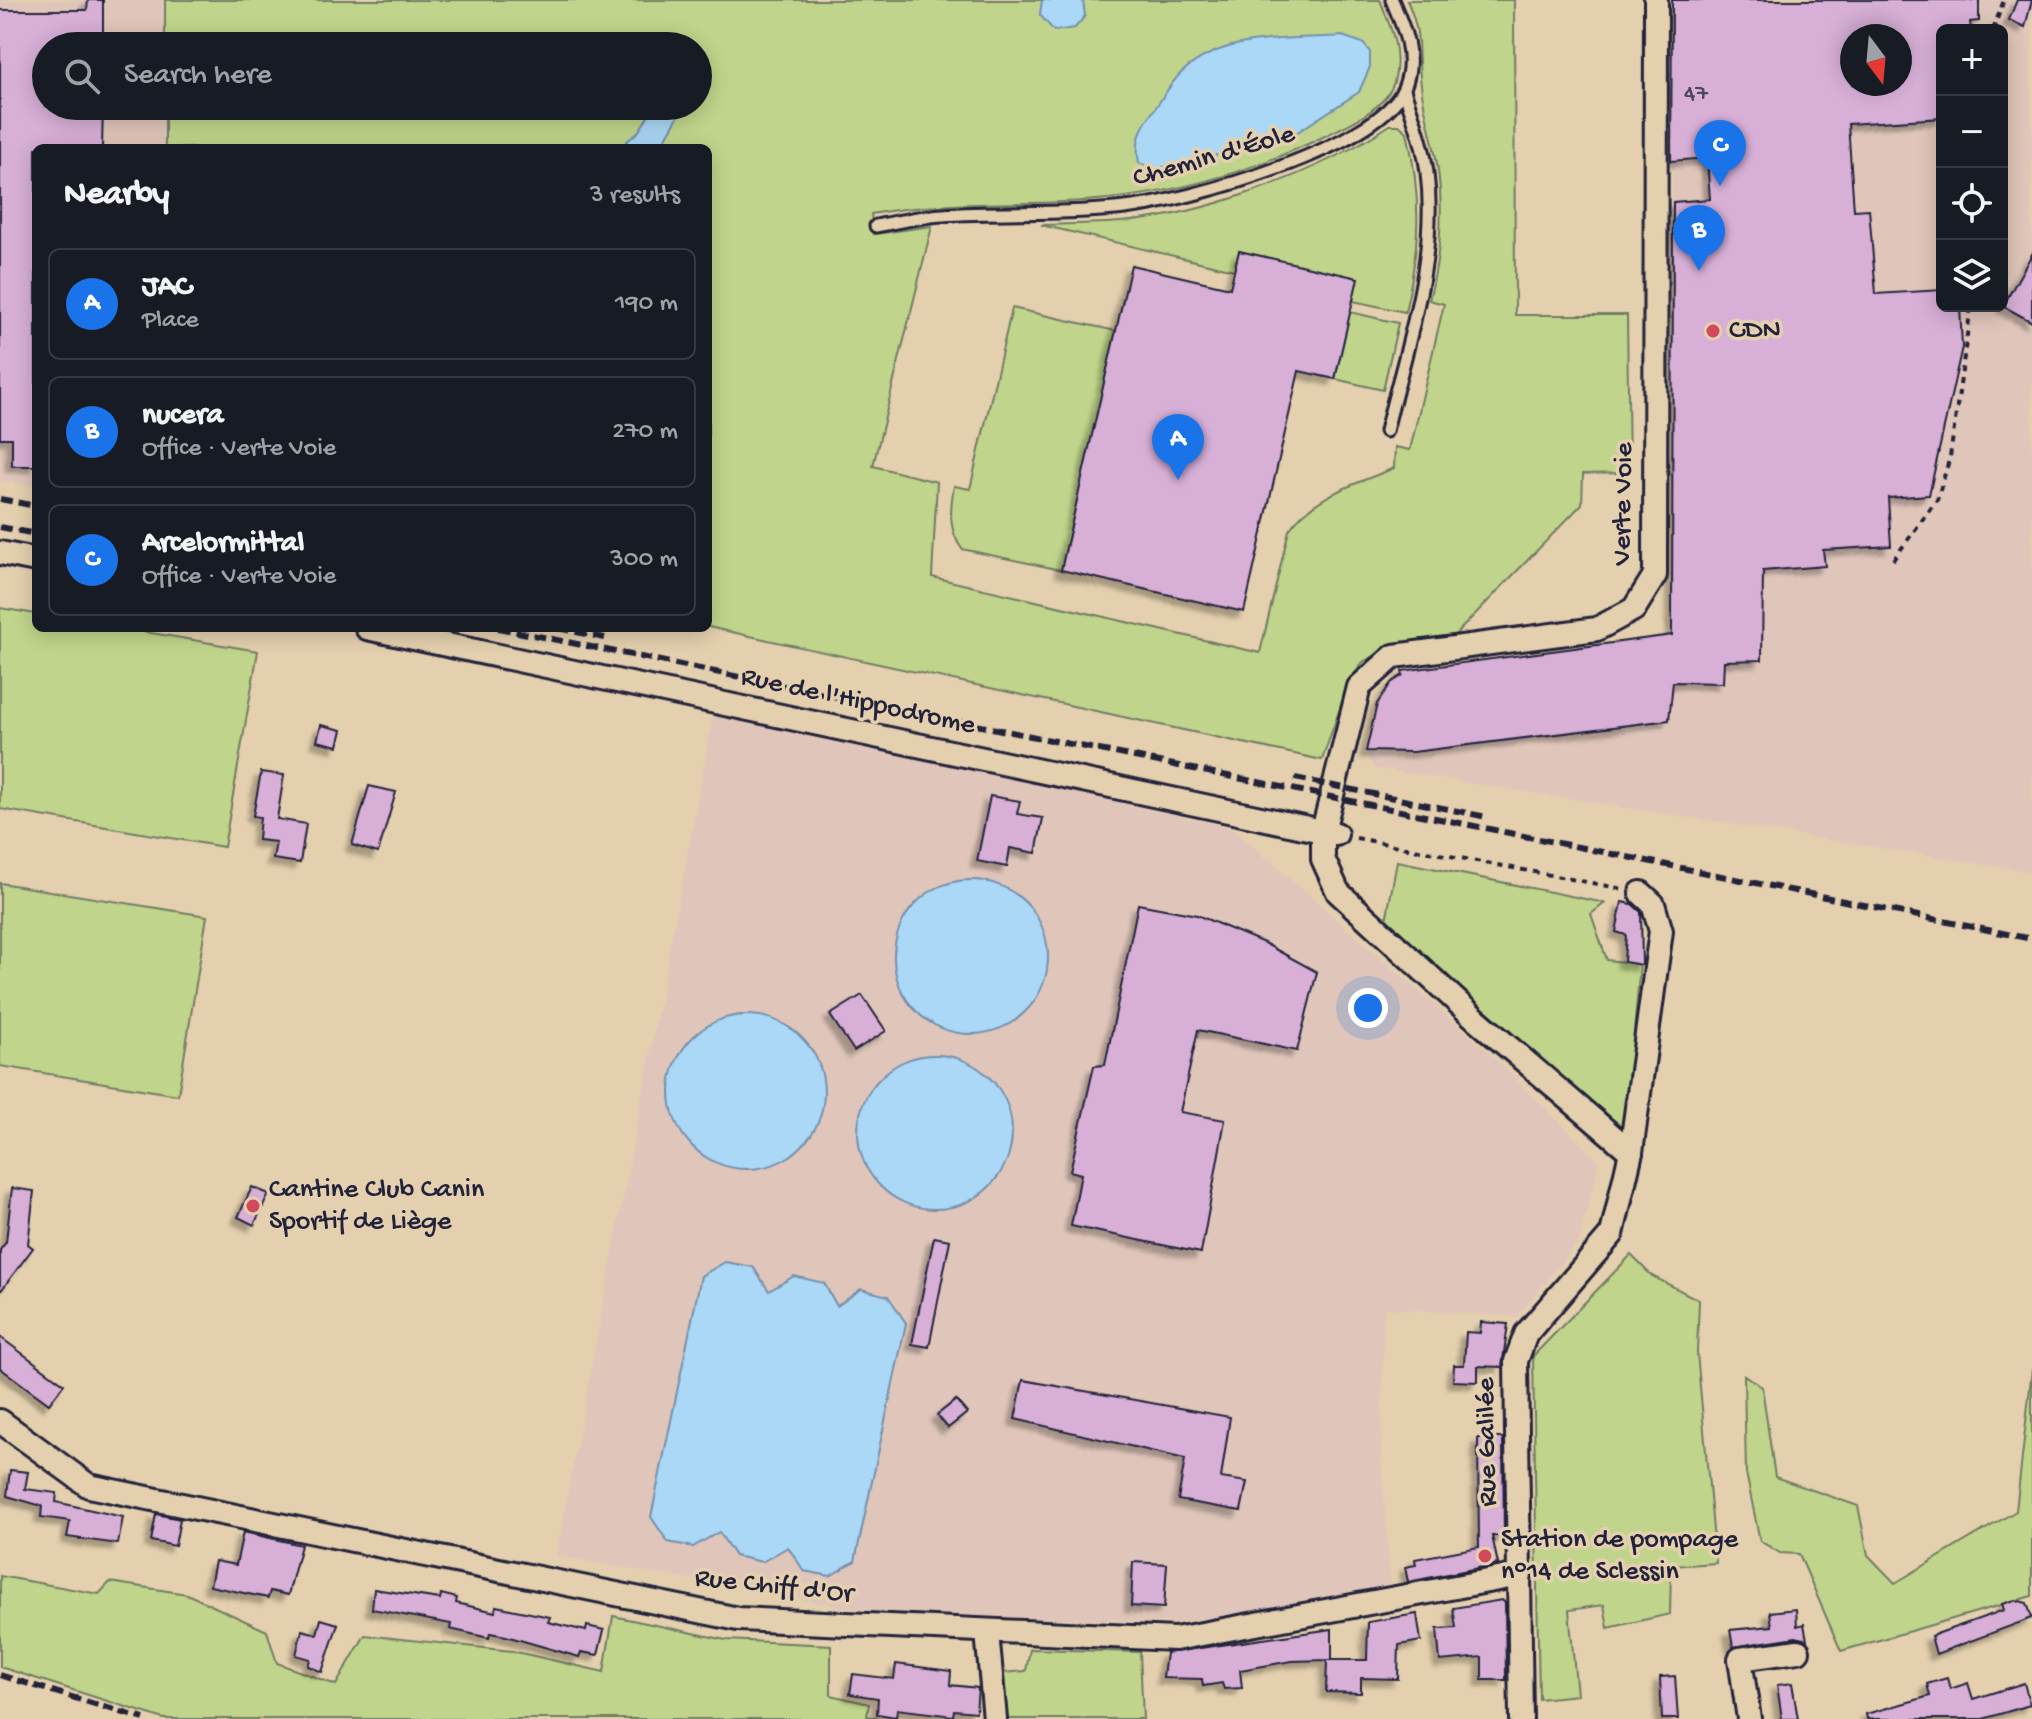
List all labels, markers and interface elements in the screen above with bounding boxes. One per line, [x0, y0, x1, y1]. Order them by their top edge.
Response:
north arrow [1840, 24, 1912, 96]
map controls [1936, 24, 2008, 312]
button: + [1936, 24, 2008, 96]
search box [32, 32, 712, 120]
icon: search [60, 54, 104, 98]
text: Search here [124, 59, 272, 94]
house number: 47 [1684, 80, 1708, 109]
button: − [1936, 96, 2008, 168]
street label: Chemin d'Éole [1129, 118, 1299, 196]
pin: C [1694, 120, 1746, 186]
button: locate [1936, 168, 2008, 240]
text: Nearby [64, 176, 169, 216]
text: 3 results [590, 181, 680, 212]
pin: B [1673, 205, 1725, 271]
button: layers [1936, 240, 2008, 312]
text: JAC [142, 271, 192, 306]
text: A [84, 289, 100, 320]
text: 190 m [615, 289, 678, 320]
text: Place [142, 306, 199, 337]
place label: CDN [1729, 315, 1781, 348]
marker: CDN [1704, 322, 1722, 340]
text: nucera [142, 399, 223, 434]
pin: A [1152, 414, 1204, 480]
text: B [85, 417, 99, 448]
text: 270 m [612, 417, 678, 448]
text: Office · Verte Voie [142, 434, 336, 465]
street label: Verte Voie [1606, 442, 1642, 567]
text: Arcelormittal [142, 527, 304, 562]
text: C [85, 545, 99, 576]
text: 300 m [610, 545, 678, 576]
text: Office · Verte Voie [142, 562, 336, 593]
street label: Rue de l'Hippodrome [738, 661, 979, 743]
your location [1348, 988, 1388, 1028]
place label: Cantine Club Canin Sportif de Liège [269, 1174, 485, 1239]
marker: Cantine Club Canin Sportif de Liège [244, 1197, 262, 1215]
street label: Rue Galilée [1470, 1376, 1506, 1507]
place label: Station de pompage n°14 de Sclessin [1501, 1524, 1739, 1589]
marker: Station de pompage n°14 de Sclessin [1476, 1547, 1494, 1565]
street label: Rue Chiff d'Or [693, 1562, 857, 1612]

